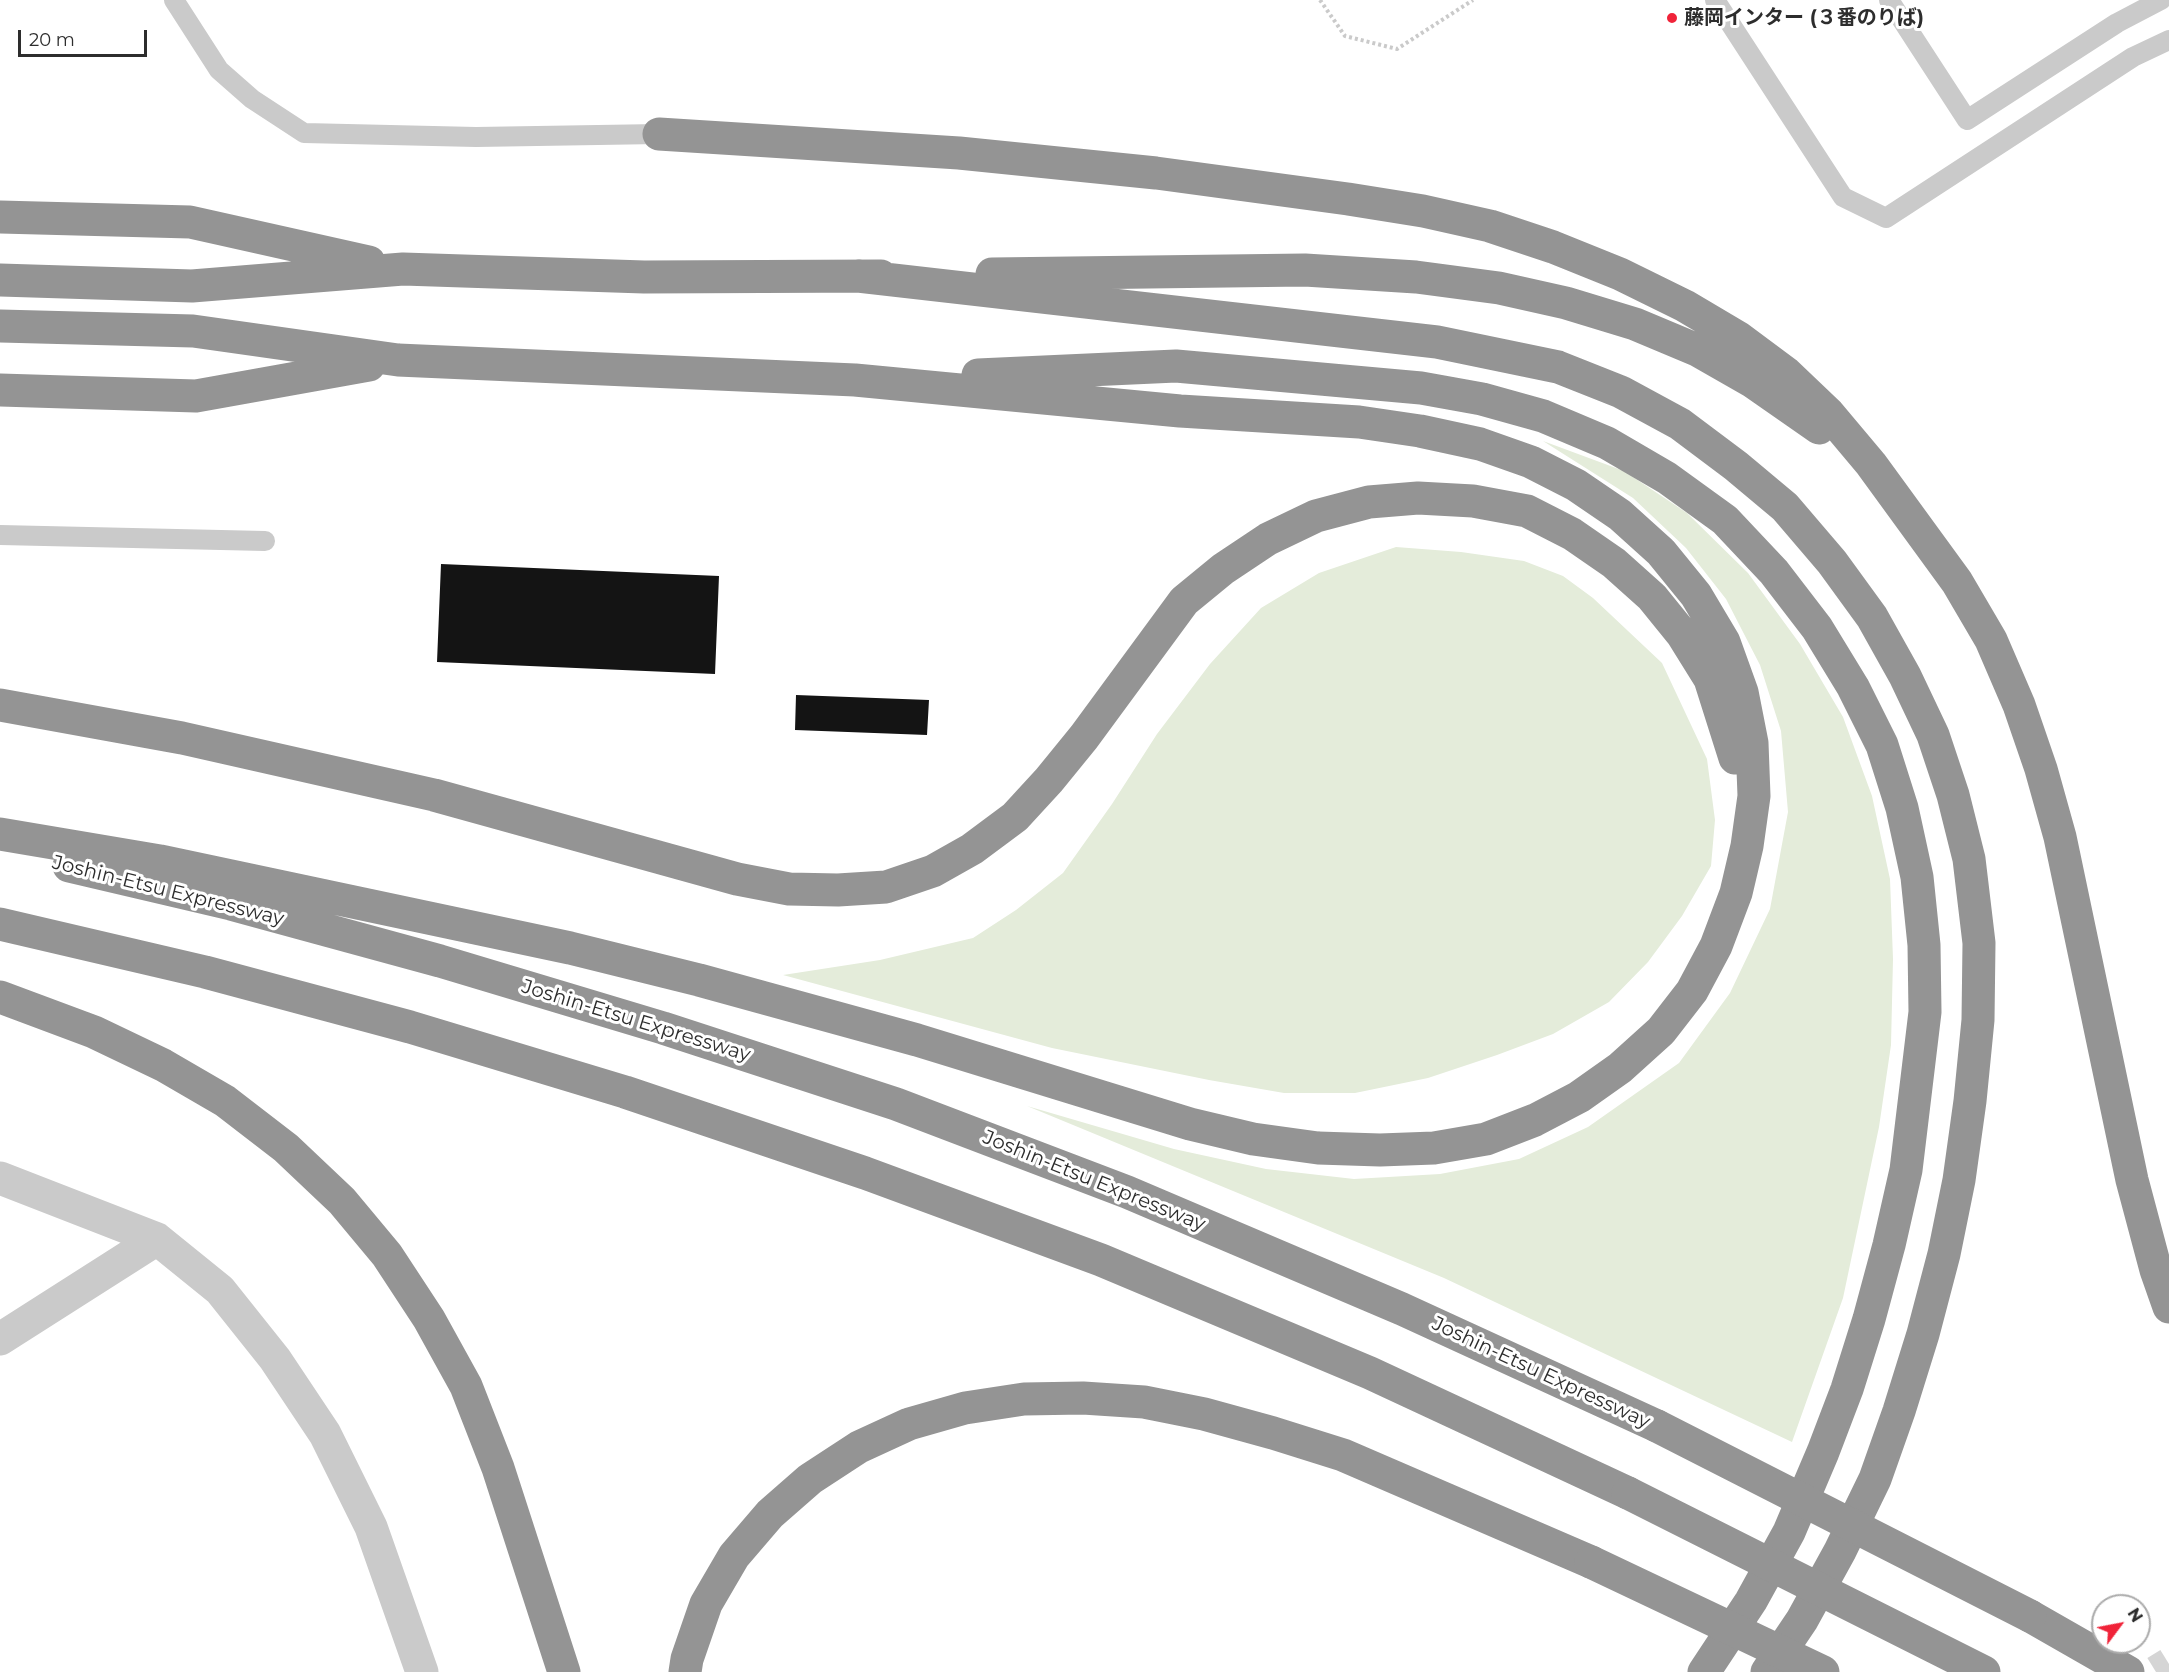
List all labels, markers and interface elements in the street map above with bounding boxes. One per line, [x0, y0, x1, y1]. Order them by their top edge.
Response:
place label: 藤岡インター (３番のりば) [1684, 6, 1924, 30]
marker: 藤岡インター (３番のりば) [1665, 11, 1679, 25]
scale bar [21, 18, 150, 56]
text: 20 m [29, 29, 75, 51]
street label: Joshin-Etsu Expressway [50, 851, 286, 931]
street label: Joshin-Etsu Expressway [519, 975, 753, 1067]
street label: Joshin-Etsu Expressway [979, 1125, 1209, 1237]
street label: Joshin-Etsu Expressway [1428, 1312, 1654, 1434]
north arrow [2091, 1594, 2151, 1654]
text: N [2124, 1605, 2146, 1626]

